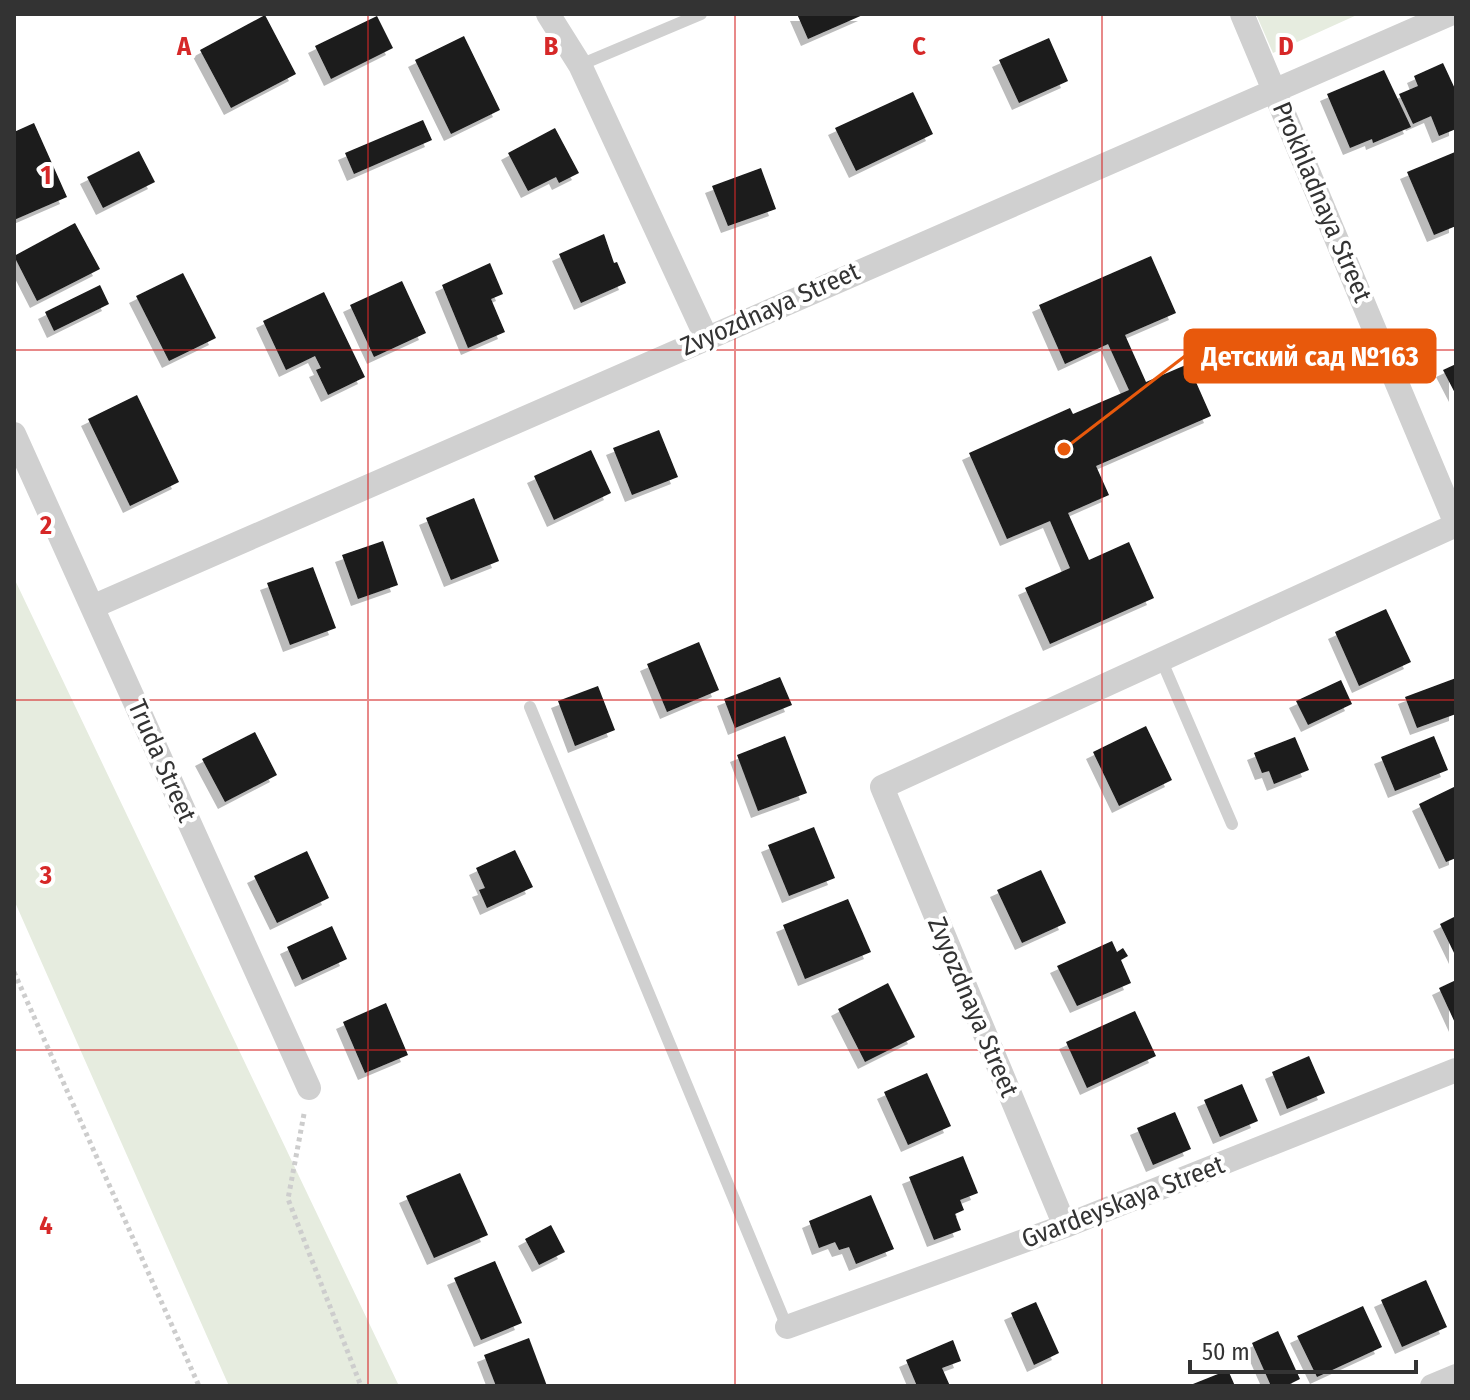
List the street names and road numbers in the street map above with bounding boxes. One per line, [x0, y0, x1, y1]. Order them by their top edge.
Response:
street label: Prokhladnaya Street [1266, 97, 1378, 307]
street label: Zvyozdnaya Street [676, 255, 865, 362]
street label: Truda Street [121, 695, 203, 827]
street label: Zvyozdnaya Street [921, 912, 1025, 1102]
street label: Gvardeyskaya Street [1017, 1149, 1229, 1255]

